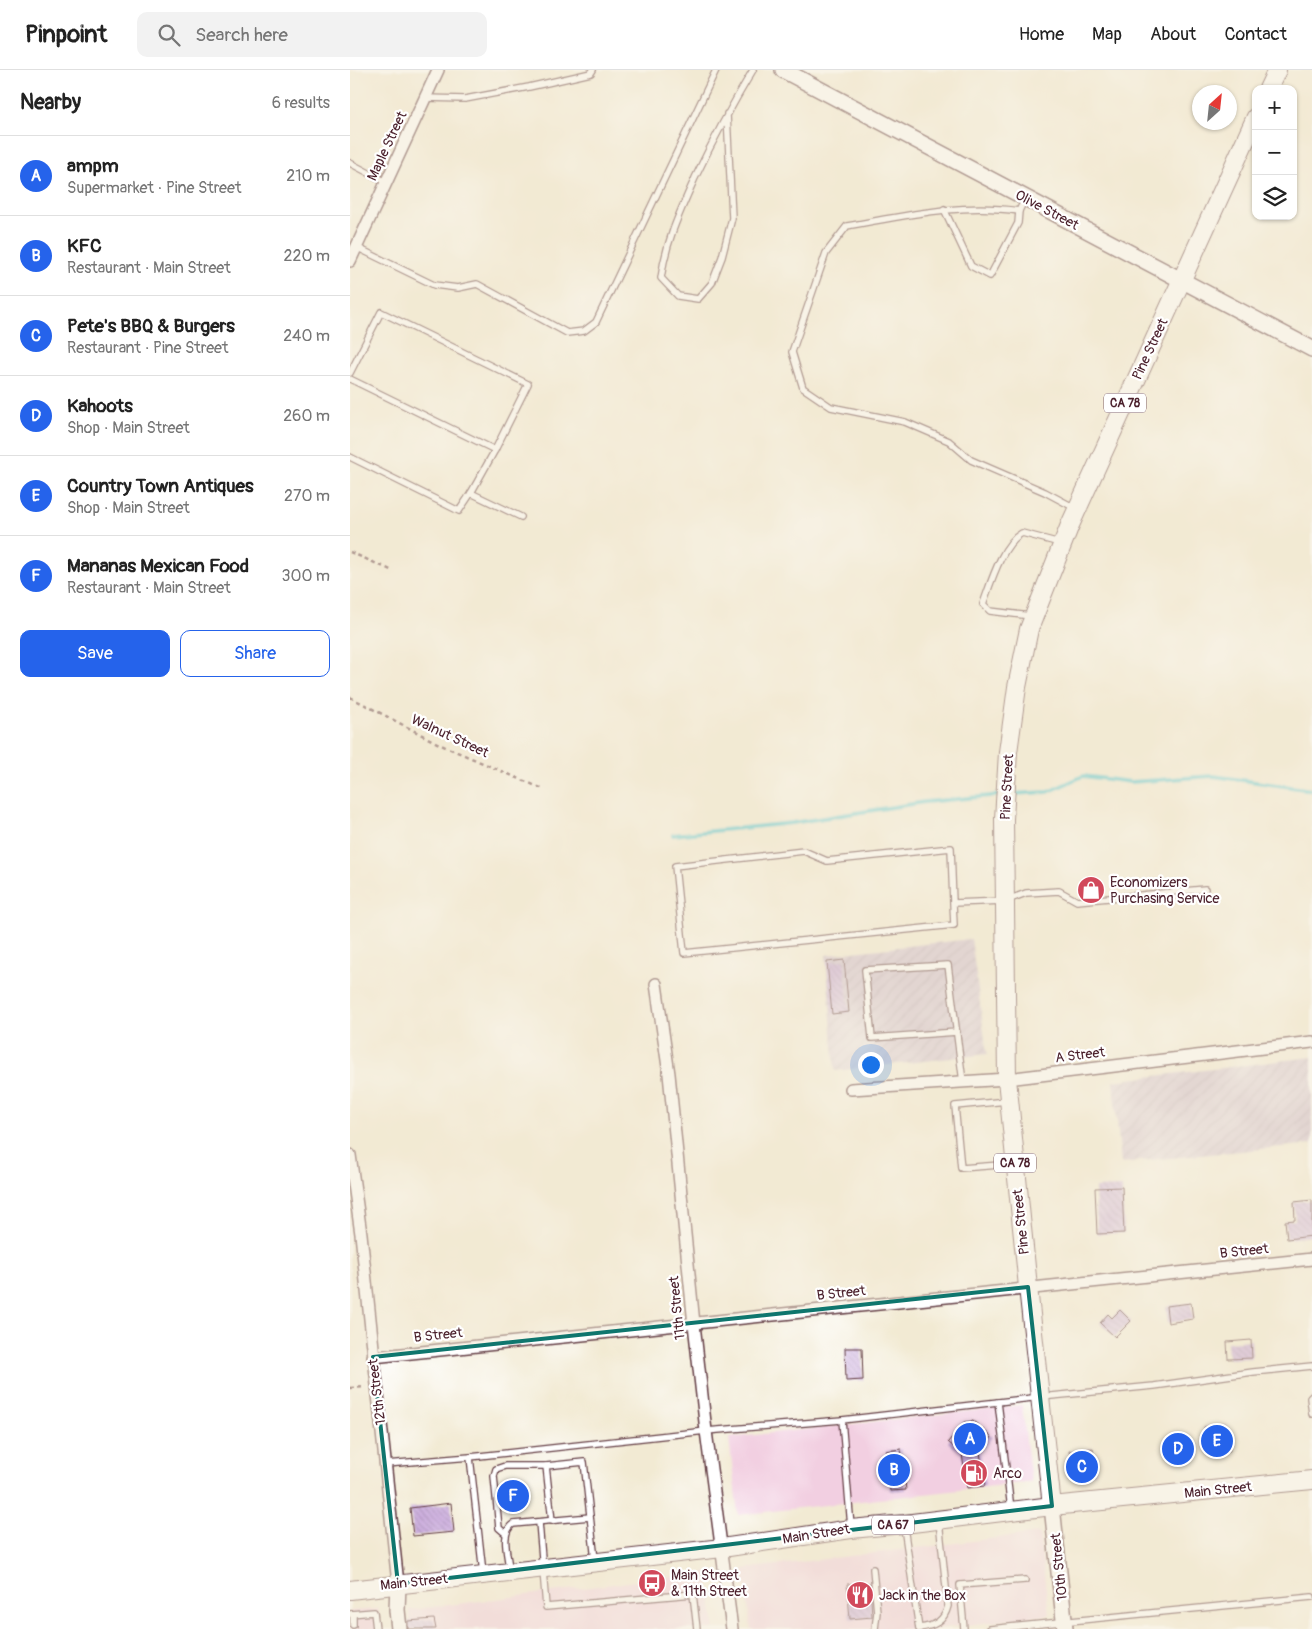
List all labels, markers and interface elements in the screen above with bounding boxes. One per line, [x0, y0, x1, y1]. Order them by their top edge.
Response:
search box [137, 12, 487, 57]
text: Pinpoint [25, 20, 107, 49]
icon: search [155, 21, 183, 49]
text: Search here [195, 23, 288, 47]
text: Home [1019, 23, 1064, 46]
text: Map [1092, 23, 1122, 46]
text: About [1150, 23, 1196, 46]
text: Contact [1224, 23, 1287, 46]
north arrow [1192, 85, 1237, 130]
map controls [1252, 85, 1297, 220]
button: + [1252, 85, 1297, 130]
text: Nearby [20, 89, 81, 116]
text: 6 results [272, 93, 330, 113]
street label: Maple Street [364, 108, 411, 183]
button: − [1252, 130, 1297, 175]
text: ampm [67, 154, 119, 178]
text: A [31, 166, 41, 186]
text: 210 m [286, 166, 330, 186]
button: layers [1252, 175, 1297, 220]
text: Supermarket · Pine Street [67, 178, 241, 198]
street label: Olive Street [1012, 186, 1082, 234]
text: KFC [67, 234, 102, 258]
text: B [31, 246, 41, 266]
text: 220 m [284, 246, 330, 266]
text: Restaurant · Main Street [67, 258, 231, 278]
text: Pete's BBQ & Burgers [67, 314, 235, 338]
street label: Pine Street [1128, 315, 1172, 382]
text: C [31, 326, 41, 346]
text: 240 m [283, 326, 330, 346]
text: Restaurant · Pine Street [67, 338, 228, 358]
road number: CA 78 [1104, 393, 1146, 412]
text: Kahoots [67, 394, 133, 418]
text: D [31, 406, 41, 426]
text: 260 m [283, 406, 330, 426]
text: Shop · Main Street [67, 418, 190, 438]
text: Country Town Antiques [67, 474, 253, 498]
text: E [32, 486, 40, 506]
text: 270 m [284, 486, 330, 506]
text: Shop · Main Street [67, 498, 190, 518]
text: Mananas Mexican Food [67, 554, 249, 578]
text: F [31, 566, 41, 586]
text: 300 m [282, 566, 330, 586]
text: Restaurant · Main Street [67, 578, 231, 598]
button: Save [20, 630, 170, 677]
button: Share [180, 630, 330, 677]
street label: Walnut Street [409, 711, 492, 761]
street label: Pine Street [997, 753, 1017, 820]
place label: Economizers Purchasing Service [1110, 874, 1220, 907]
shop icon: Economizers Purchasing Service [1076, 875, 1106, 905]
street label: A Street [1054, 1043, 1106, 1066]
your location [858, 1052, 884, 1078]
road number: CA 78 [994, 1154, 1036, 1172]
street label: Pine Street [1009, 1188, 1033, 1256]
street label: B Street [1219, 1240, 1270, 1262]
street label: 11th Street [665, 1275, 689, 1341]
street label: B Street [816, 1282, 867, 1304]
street label: B Street [413, 1324, 464, 1346]
street label: 12th Street [364, 1358, 389, 1426]
pin: A [954, 1420, 986, 1458]
pin: E [1201, 1422, 1233, 1460]
pin: D [1162, 1430, 1194, 1468]
pin: C [1066, 1448, 1098, 1486]
pin: B [878, 1451, 910, 1489]
fuel station icon: Arco [959, 1458, 989, 1488]
place label: Arco [993, 1465, 1022, 1482]
pin: F [497, 1477, 529, 1515]
street label: Main Street [1183, 1478, 1253, 1502]
road number: CA 67 [872, 1516, 914, 1534]
street label: Main Street [781, 1520, 851, 1548]
street label: 10th Street [1047, 1532, 1071, 1602]
place label: Main Street & 11th Street [671, 1567, 747, 1600]
bus stop icon: Main Street & 11th Street [637, 1568, 667, 1598]
street label: Main Street [379, 1570, 449, 1594]
restaurant icon: Jack in the Box [845, 1580, 875, 1610]
place label: Jack in the Box [879, 1587, 966, 1604]

